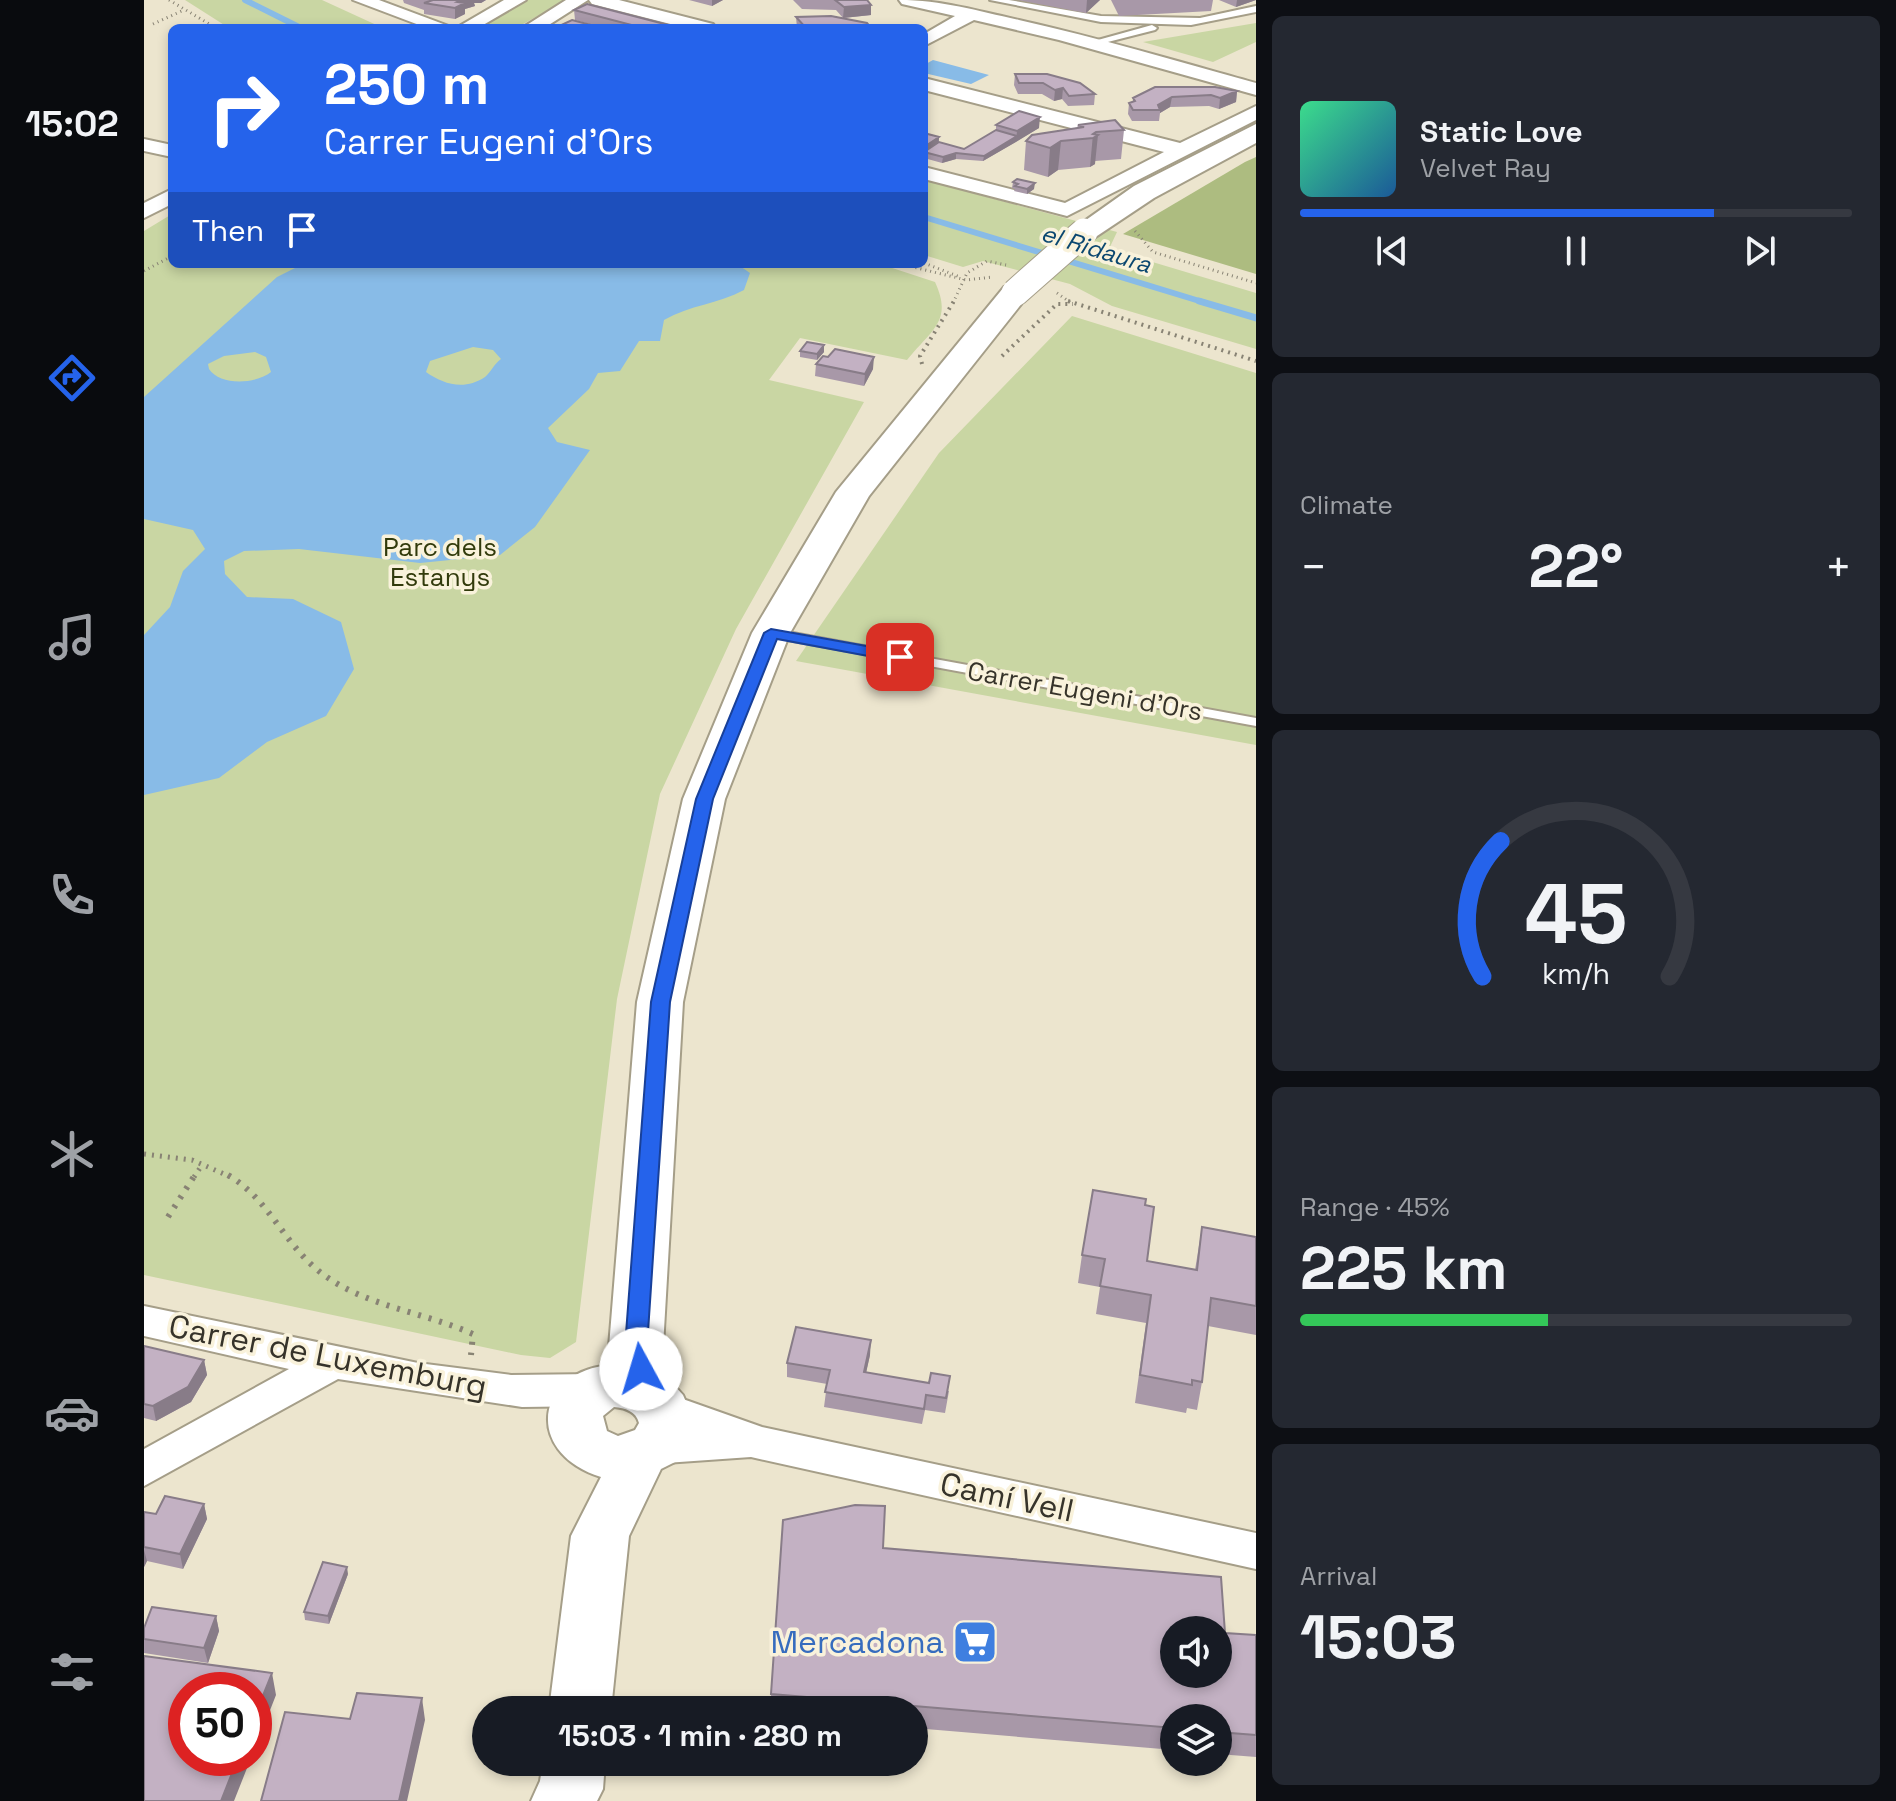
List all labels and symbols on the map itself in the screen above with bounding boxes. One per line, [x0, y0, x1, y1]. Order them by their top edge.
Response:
water label: el Ridaura [1037, 217, 1155, 280]
park label: Parc dels Estanys [383, 530, 497, 594]
pin [866, 623, 934, 691]
street label: Carrer Eugeni d'Ors [965, 654, 1205, 728]
street label: Carrer de Luxemburg [166, 1306, 490, 1406]
position arrow [599, 1327, 683, 1411]
street label: Camí Vell [937, 1463, 1077, 1531]
supermarket icon: Mercadona [951, 1618, 999, 1666]
place label: Mercadona [770, 1622, 944, 1662]
speed limit sign: 50 [168, 1672, 272, 1776]

